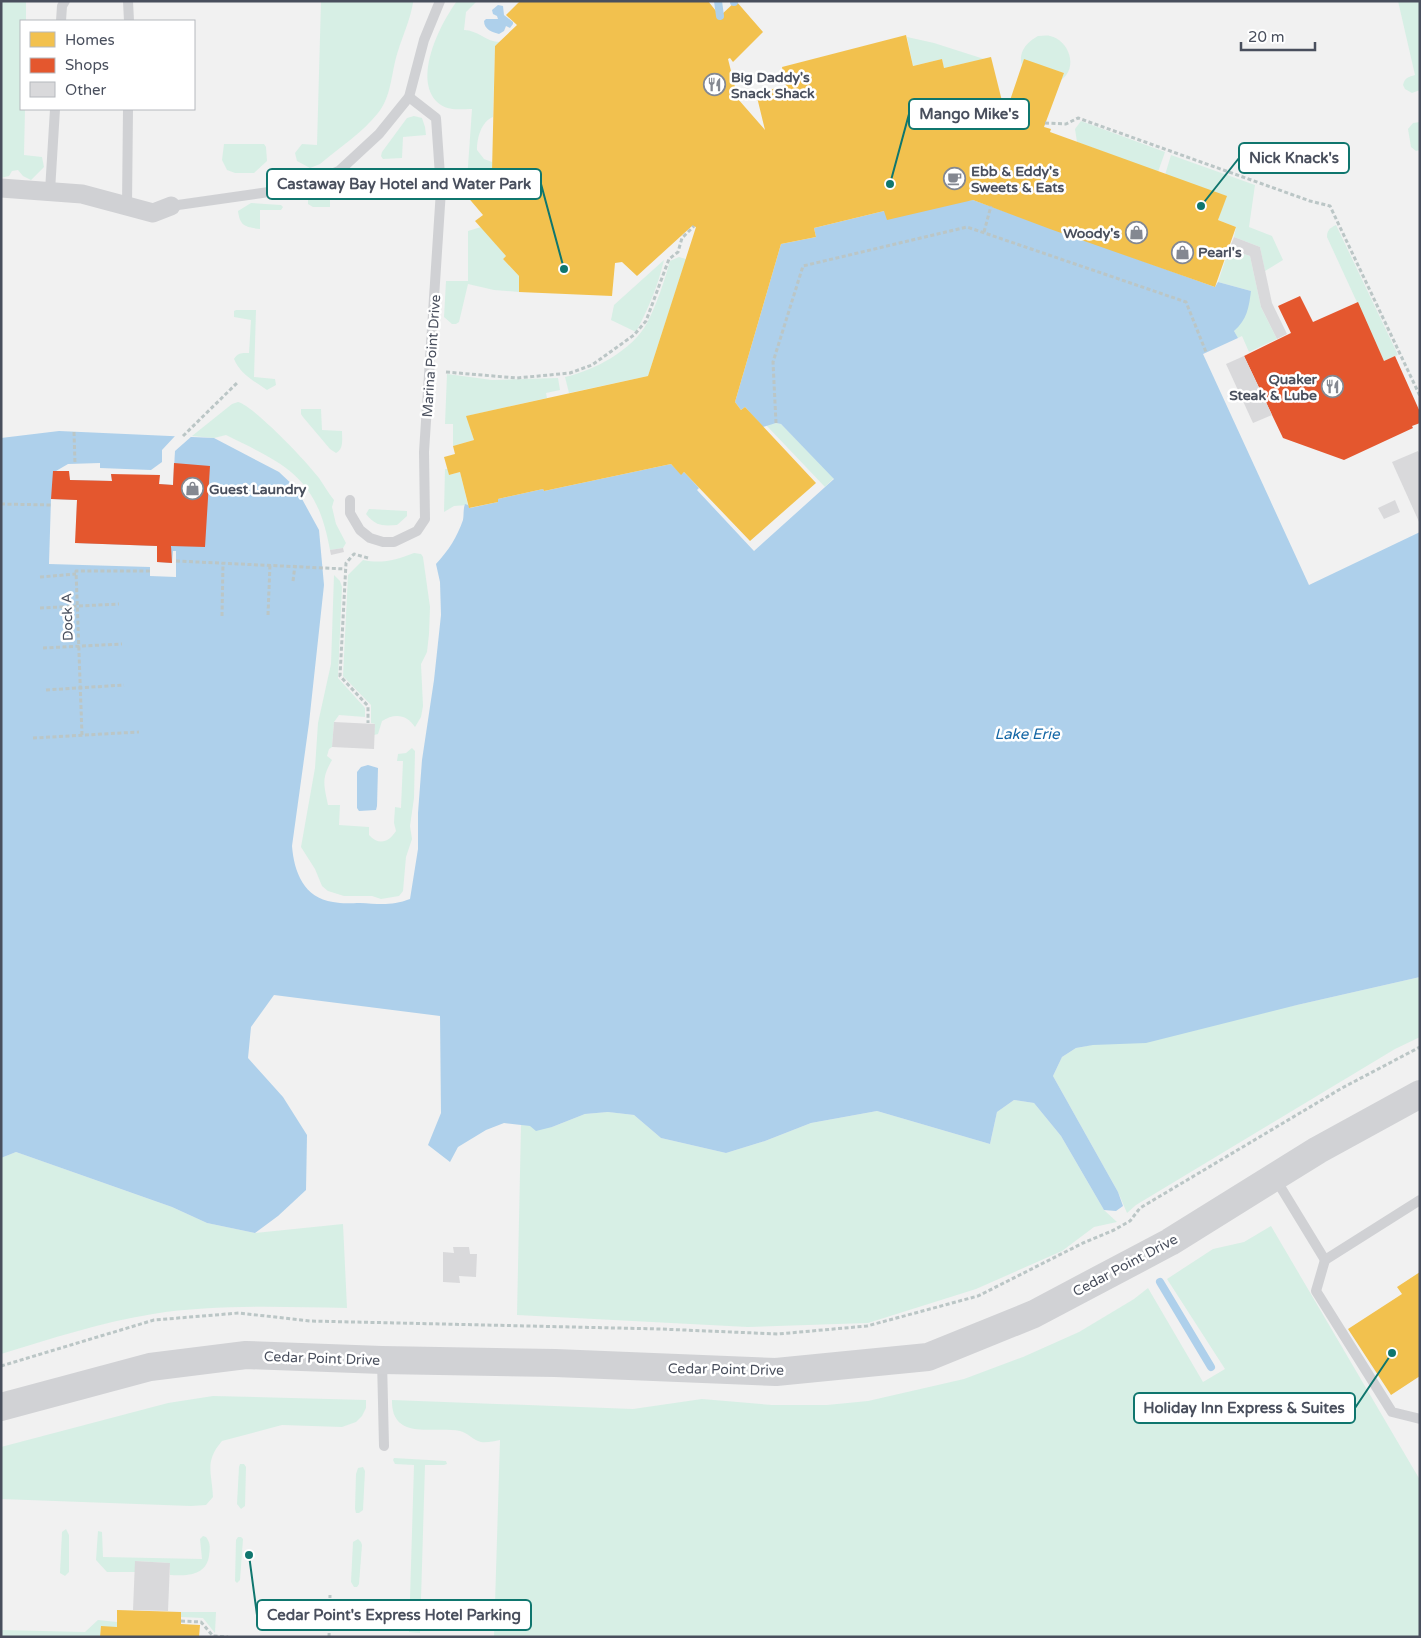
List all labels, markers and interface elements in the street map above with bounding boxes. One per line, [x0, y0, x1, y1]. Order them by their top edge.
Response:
legend [20, 20, 195, 110]
scale bar [1241, 20, 1315, 52]
text: 20 m [1248, 28, 1285, 46]
text: Homes [65, 31, 115, 49]
text: Shops [65, 56, 109, 74]
place label: Big Daddy's Snack Shack [731, 69, 815, 102]
restaurant icon: Big Daddy's Snack Shack [703, 73, 727, 97]
text: Other [65, 81, 107, 99]
callout: Mango Mike's [909, 99, 1029, 129]
text: Mango Mike's [919, 105, 1019, 124]
callout: Nick Knack's [1239, 143, 1349, 173]
text: Nick Knack's [1249, 149, 1339, 167]
place label: Ebb & Eddy's Sweets & Eats [971, 163, 1064, 196]
cafe icon: Ebb & Eddy's Sweets & Eats [943, 167, 967, 191]
callout: Castaway Bay Hotel and Water Park [267, 169, 541, 199]
text: Castaway Bay Hotel and Water Park [277, 175, 531, 194]
shop icon: Woody's [1124, 221, 1148, 245]
place label: Woody's [1063, 225, 1120, 242]
shop icon: Pearl's [1170, 240, 1194, 264]
place label: Pearl's [1198, 244, 1242, 261]
street label: Marina Point Drive [419, 294, 444, 418]
place label: Quaker Steak & Lube [1229, 371, 1318, 404]
restaurant icon: Quaker Steak & Lube [1321, 375, 1345, 399]
shop icon: Guest Laundry [181, 477, 205, 501]
place label: Guest Laundry [209, 481, 307, 498]
street label: Dock A [58, 593, 77, 641]
water label: Lake Erie [995, 725, 1061, 743]
street label: Cedar Point Drive [1070, 1231, 1181, 1300]
street label: Cedar Point Drive [264, 1348, 380, 1369]
street label: Cedar Point Drive [668, 1360, 784, 1379]
callout: Holiday Inn Express & Suites [1134, 1393, 1355, 1423]
text: Holiday Inn Express & Suites [1143, 1399, 1345, 1418]
callout: Cedar Point's Express Hotel Parking [257, 1600, 531, 1630]
text: Cedar Point's Express Hotel Parking [267, 1606, 521, 1625]

